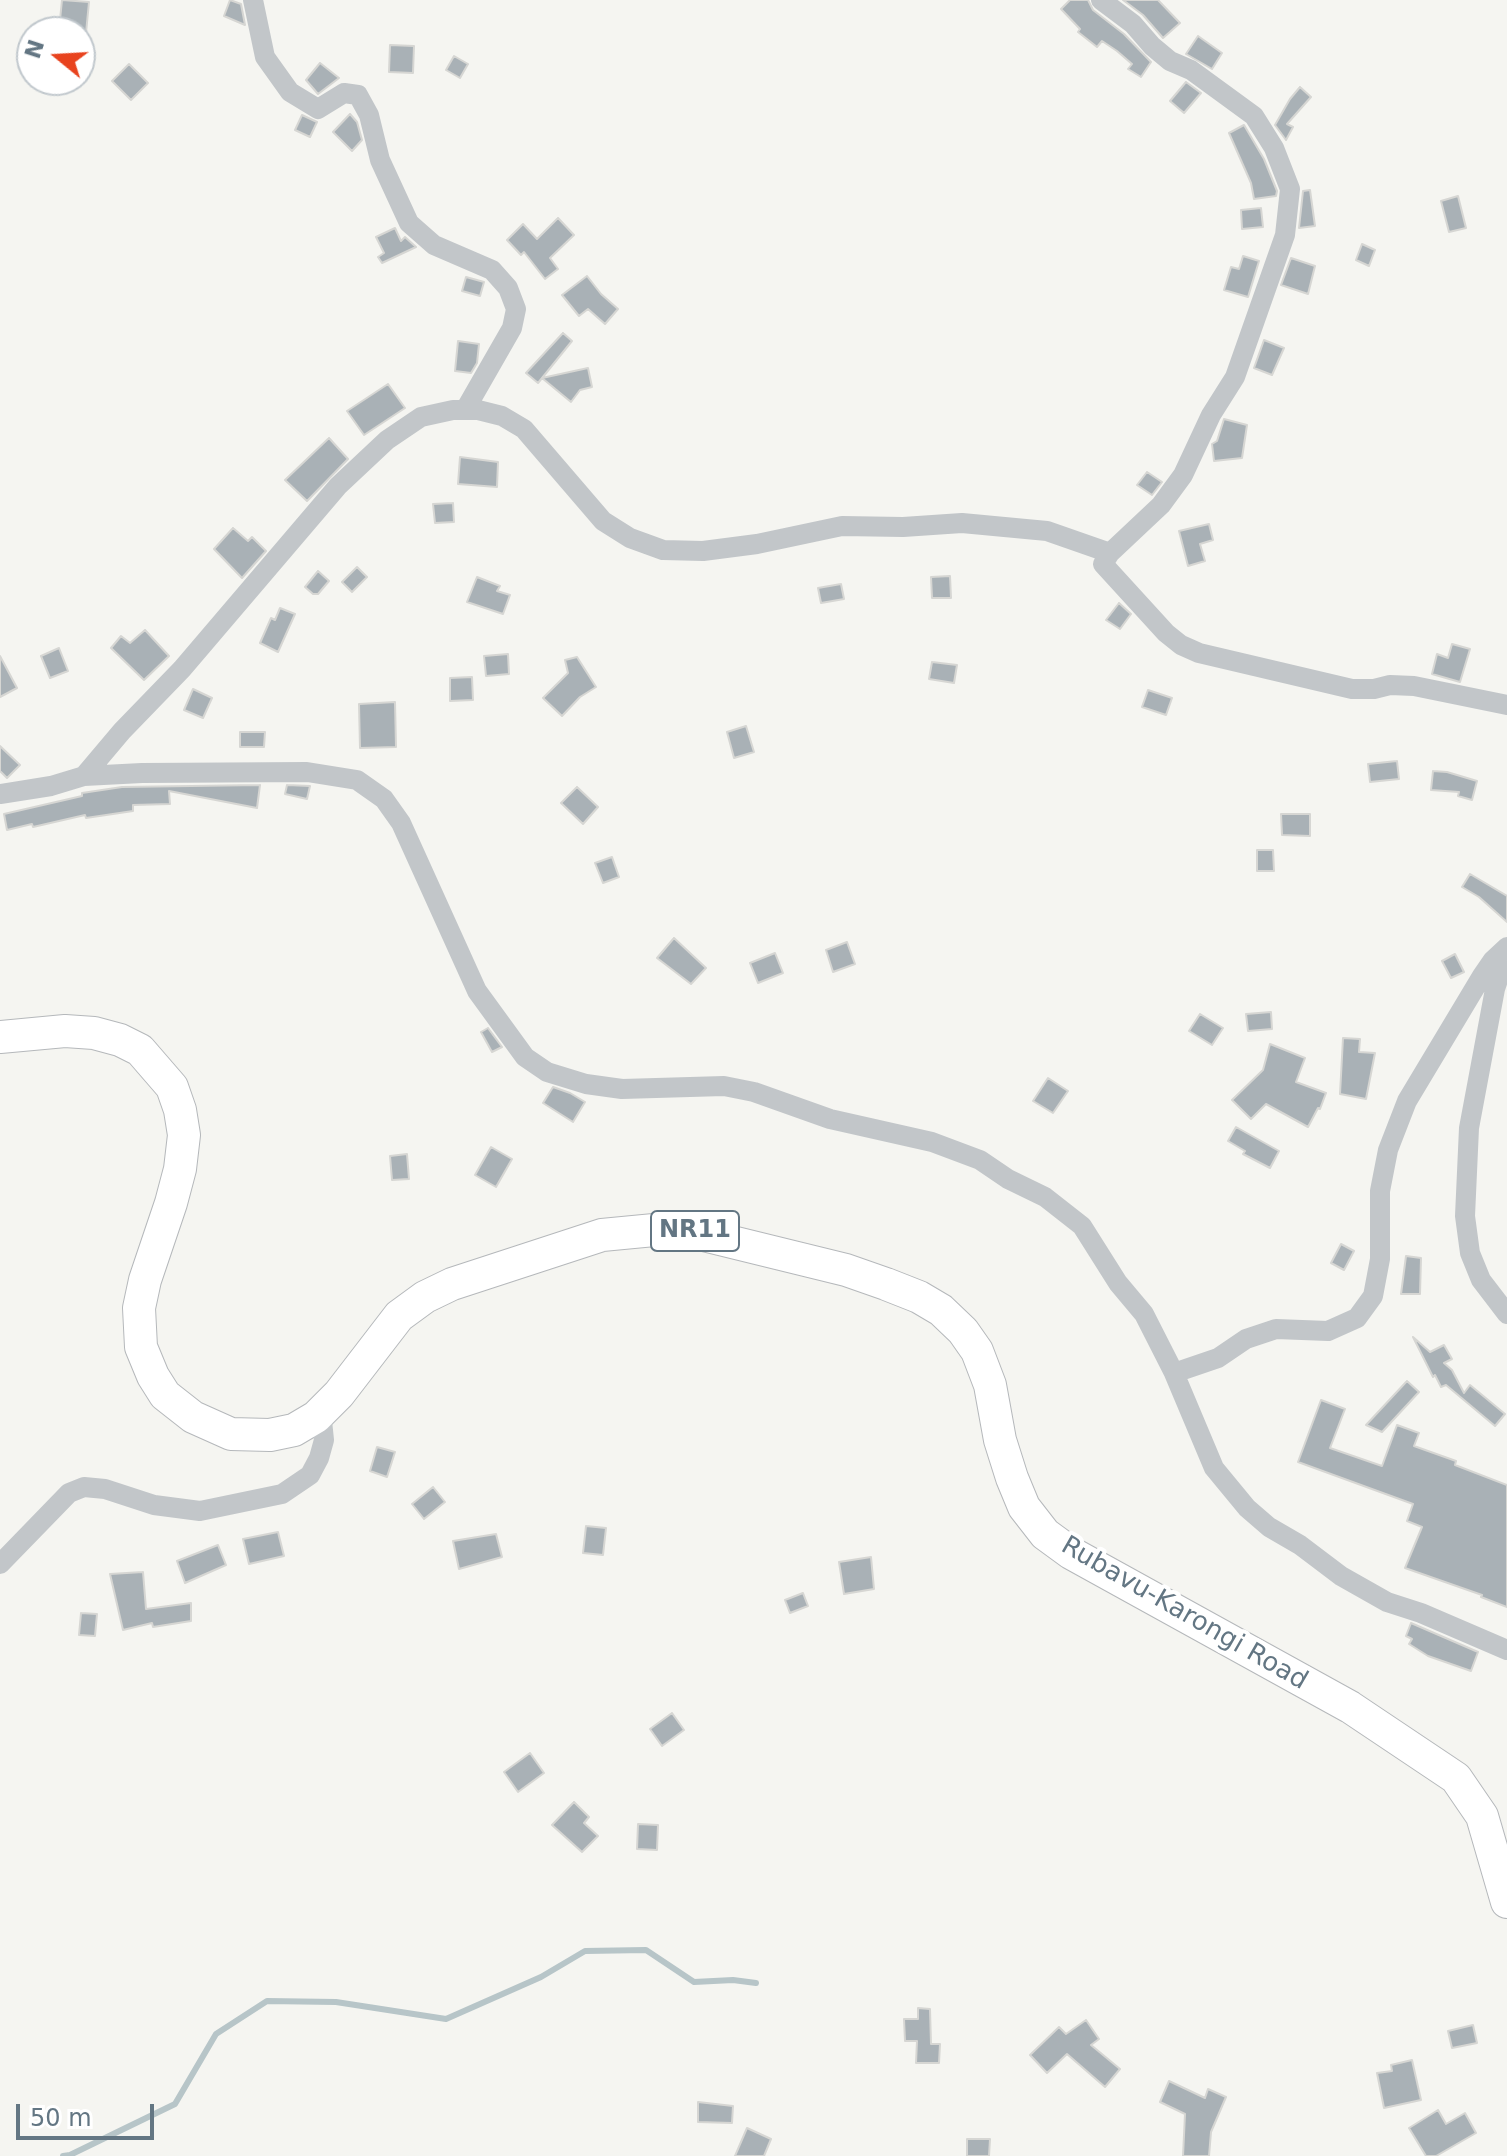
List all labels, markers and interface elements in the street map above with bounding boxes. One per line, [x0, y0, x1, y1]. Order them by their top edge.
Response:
north arrow [16, 16, 96, 96]
text: N [20, 36, 49, 62]
road number: NR11 [651, 1211, 739, 1251]
street label: Rubavu-Karongi Road [1055, 1531, 1313, 1697]
scale bar [20, 2088, 158, 2138]
text: 50 m [30, 2104, 92, 2132]

